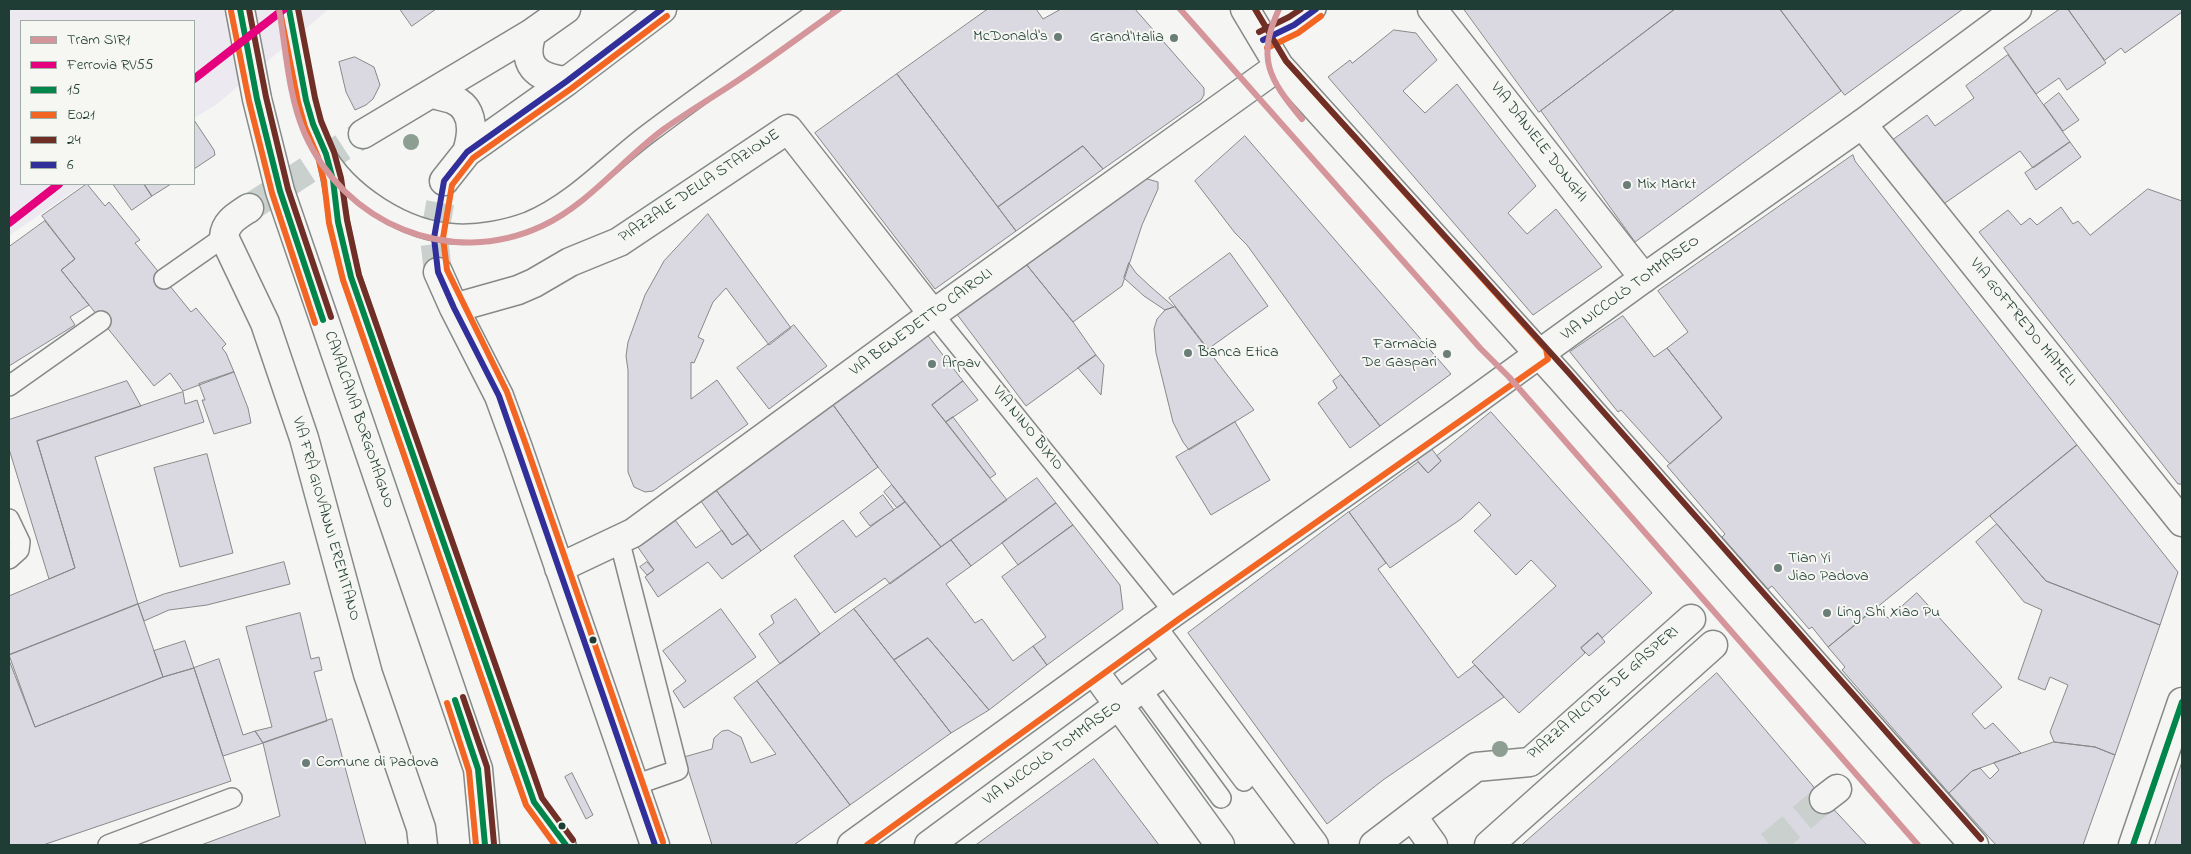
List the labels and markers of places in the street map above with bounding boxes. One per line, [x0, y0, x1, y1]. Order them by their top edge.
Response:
place label: McDonald's [973, 27, 1048, 47]
place label: Grand'Italia [1090, 28, 1164, 48]
marker: McDonald's [1052, 31, 1064, 43]
marker: Grand'Italia [1168, 32, 1180, 44]
place label: Mix Markt [1637, 175, 1696, 195]
marker: Mix Markt [1621, 179, 1633, 191]
place label: Farmacia De Gaspari [1362, 335, 1437, 373]
place label: Banca Etica [1198, 343, 1279, 363]
marker: Banca Etica [1182, 347, 1194, 359]
marker: Farmacia De Gaspari [1441, 348, 1453, 360]
place label: Arpav [942, 354, 980, 374]
marker: Arpav [926, 358, 938, 370]
place label: Tian Yi Jiao Padova [1788, 549, 1869, 587]
marker: Tian Yi Jiao Padova [1772, 562, 1784, 574]
place label: Ling Shi Xiao Pu [1837, 603, 1940, 623]
marker: Ling Shi Xiao Pu [1821, 607, 1833, 619]
unlabelled marker [588, 635, 598, 645]
place label: Comune di Padova [316, 753, 439, 773]
marker: Comune di Padova [300, 757, 312, 769]
unlabelled marker [557, 821, 567, 831]

